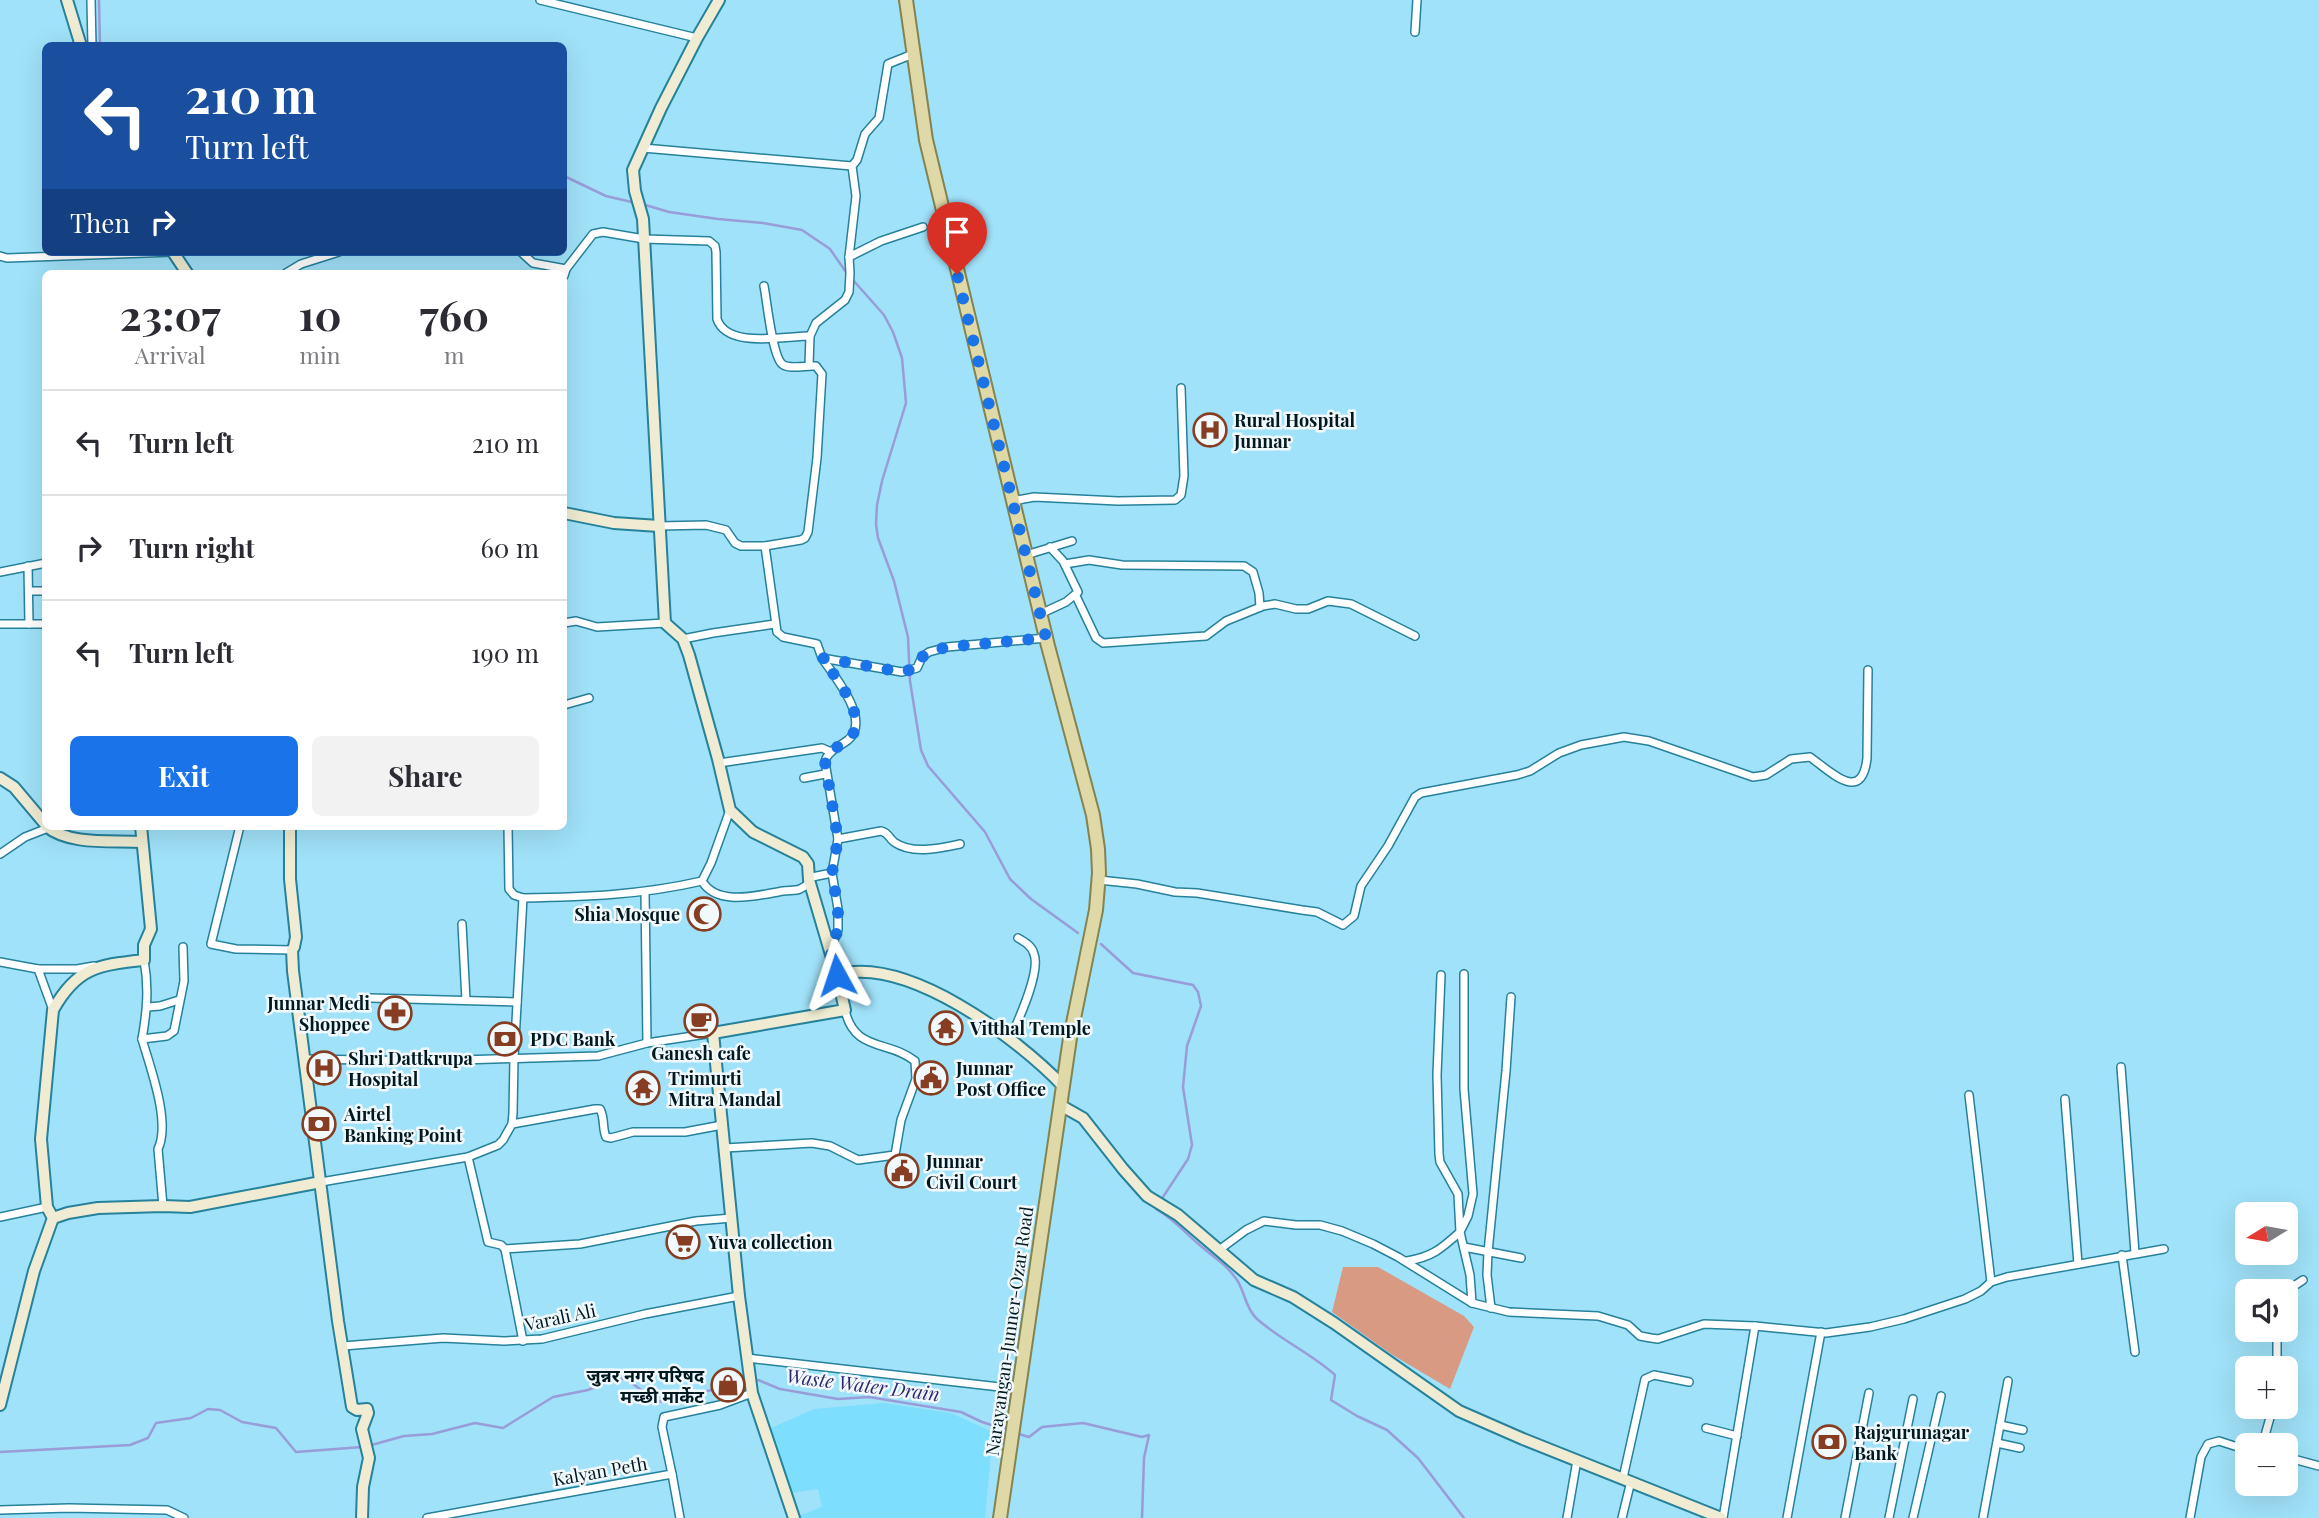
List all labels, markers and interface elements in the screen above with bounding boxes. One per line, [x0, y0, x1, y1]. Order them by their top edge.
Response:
text: 210 m [185, 61, 317, 126]
icon: left [70, 70, 161, 161]
text: Turn left [185, 124, 309, 167]
pin [927, 202, 987, 274]
icon: right [144, 203, 182, 241]
text: Then [70, 205, 130, 240]
icon: arrive [938, 213, 976, 251]
text: 23:07 [120, 286, 221, 342]
text: 10 [298, 286, 342, 342]
text: 760 [419, 286, 489, 342]
text: Arrival [135, 339, 206, 370]
text: min [300, 339, 340, 370]
text: m [444, 339, 465, 370]
place label: Rural Hospital Junnar [1233, 408, 1356, 453]
hospital icon: Rural Hospital Junnar [1191, 411, 1229, 449]
icon: left [70, 424, 108, 462]
text: Turn left [129, 425, 234, 460]
text: 210 m [472, 425, 539, 460]
icon: right [70, 529, 108, 567]
text: Turn right [129, 530, 255, 565]
text: 60 m [480, 530, 539, 565]
icon: left [70, 634, 108, 672]
text: Turn left [129, 635, 234, 670]
text: 190 m [471, 635, 539, 670]
button: Exit [70, 736, 298, 816]
button: Share [312, 736, 539, 816]
mosque icon: Shia Mosque [685, 895, 723, 933]
place label: Shia Mosque [574, 902, 680, 926]
position arrow [800, 938, 874, 1012]
place label: Junnar Medi Shoppee [266, 991, 370, 1036]
pharmacy icon: Junnar Medi Shoppee [376, 994, 414, 1032]
cafe icon: Ganesh cafe [682, 1002, 720, 1040]
temple icon: Vitthal Temple [927, 1009, 965, 1047]
place label: Vitthal Temple [969, 1016, 1091, 1040]
bank icon: PDC Bank [486, 1020, 524, 1058]
place label: PDC Bank [530, 1027, 616, 1051]
place label: Ganesh cafe [651, 1041, 751, 1065]
place label: Shri Dattkrupa Hospital [348, 1046, 474, 1091]
hospital icon: Shri Dattkrupa Hospital [305, 1049, 343, 1087]
place label: Junnar Post Office [955, 1056, 1046, 1101]
public building icon: Junnar Post Office [912, 1059, 950, 1097]
place label: Trimurti Mitra Mandal [668, 1066, 782, 1111]
temple icon: Trimurti Mitra Mandal [624, 1069, 662, 1107]
place label: Airtel Banking Point [343, 1102, 463, 1147]
bank icon: Airtel Banking Point [300, 1105, 338, 1143]
place label: Junnar Civil Court [925, 1149, 1018, 1194]
public building icon: Junnar Civil Court [883, 1152, 921, 1190]
north arrow [2235, 1202, 2298, 1265]
map controls [2235, 1202, 2298, 1496]
street label: Narayangan-Junner-Ozar Road [980, 1204, 1038, 1457]
supermarket icon: Yuva collection [664, 1223, 702, 1261]
place label: Yuva collection [707, 1230, 833, 1254]
button: sound [2235, 1279, 2298, 1342]
street label: Varali Ali [521, 1298, 598, 1336]
button: + [2235, 1356, 2298, 1419]
water label: Waste Water Drain [785, 1362, 941, 1406]
place label: जुन्नर नगर परिषद मच्छी मार्केट [586, 1363, 705, 1408]
shop icon: जुन्नर नगर परिषद मच्छी मार्केट [709, 1366, 747, 1404]
place label: Rajgurunagar Bank [1854, 1420, 1970, 1465]
bank icon: Rajgurunagar Bank [1810, 1423, 1848, 1461]
button: − [2235, 1433, 2298, 1496]
street label: Kalyan Peth [551, 1451, 649, 1491]

